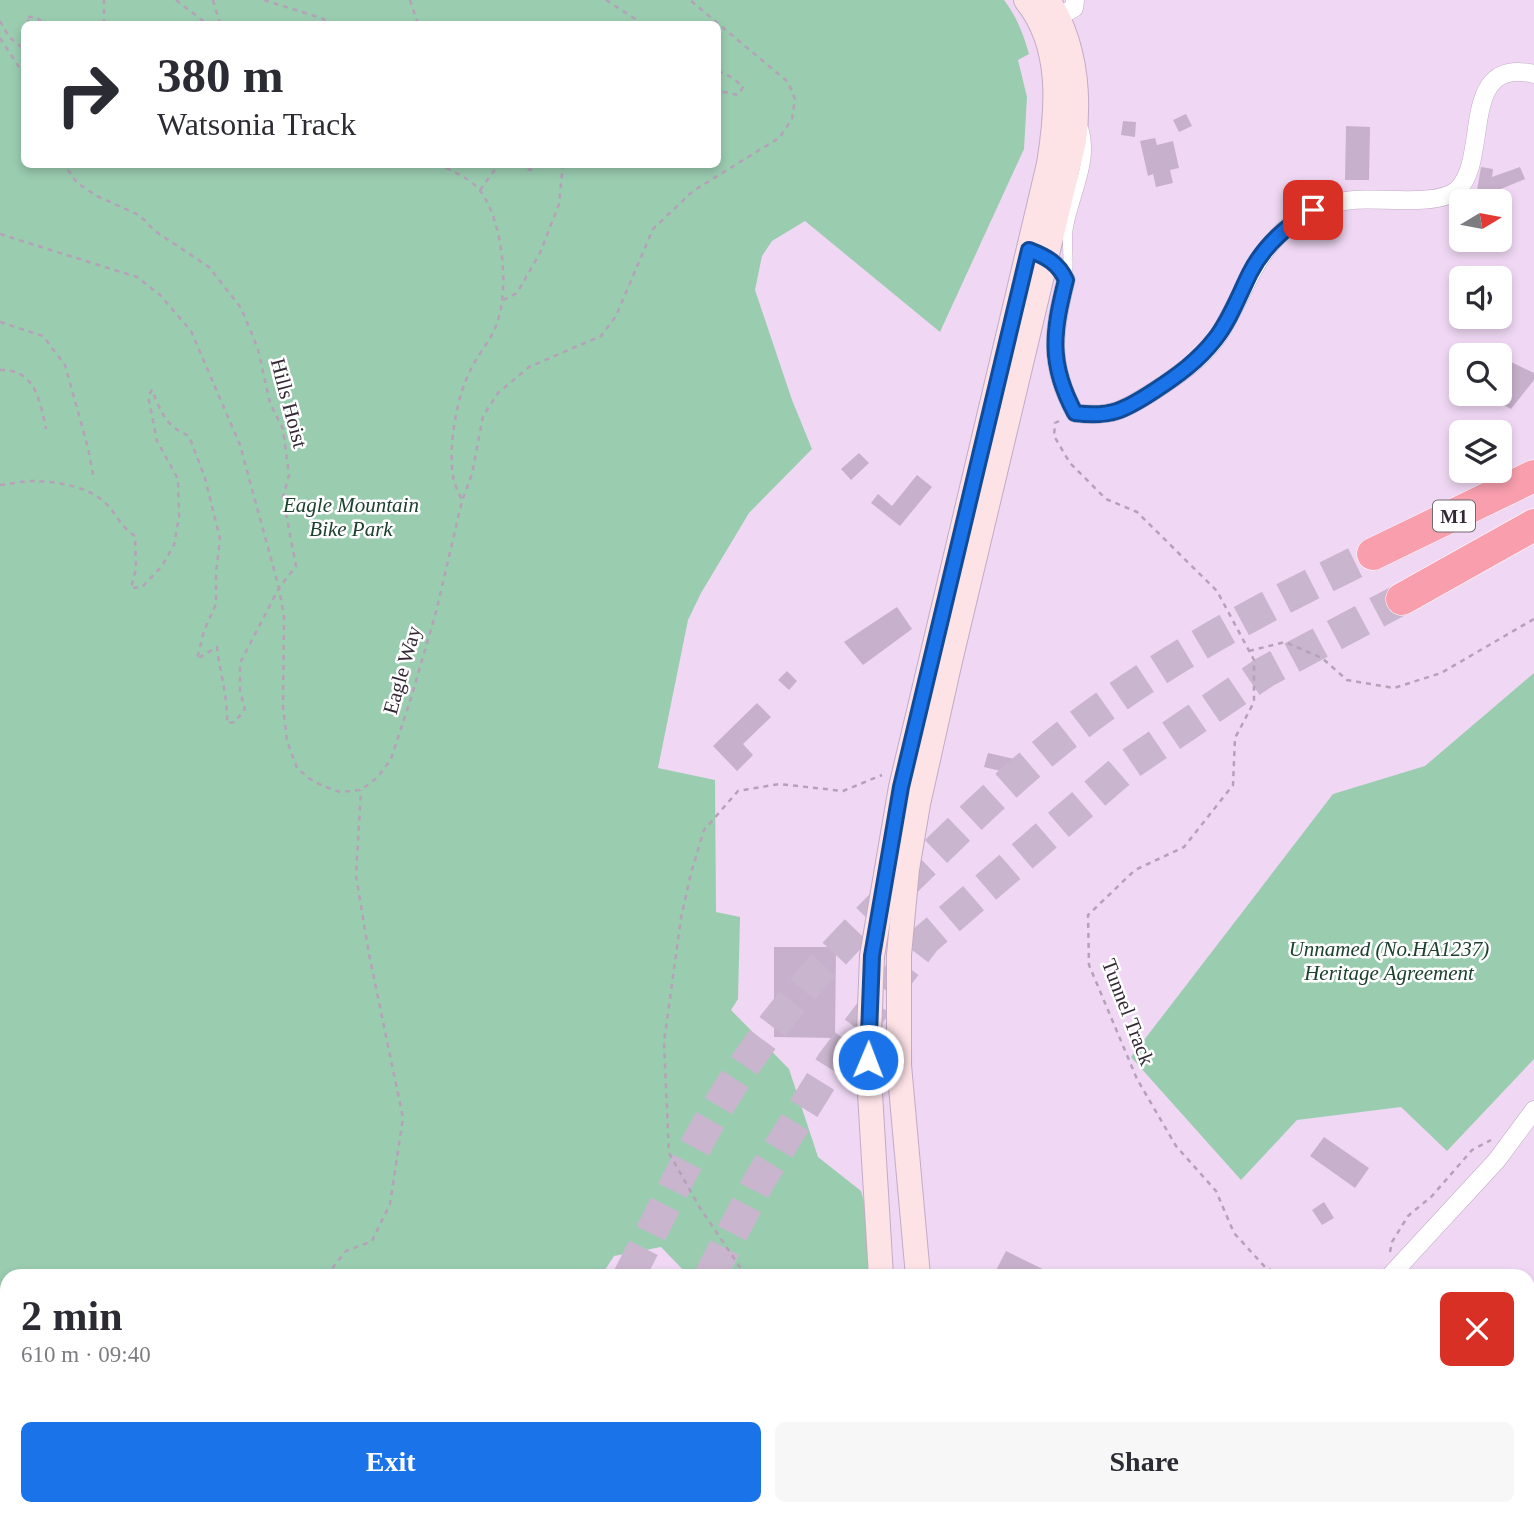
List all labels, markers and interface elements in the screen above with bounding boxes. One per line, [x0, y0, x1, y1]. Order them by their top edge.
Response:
text: 380 m [157, 48, 284, 103]
icon: right [42, 49, 133, 140]
text: Watsonia Track [157, 106, 356, 142]
pin [1283, 180, 1343, 240]
north arrow [1449, 189, 1512, 252]
map controls [1449, 189, 1512, 483]
icon: arrive [1294, 191, 1332, 229]
button: sound [1449, 266, 1512, 329]
button: search [1449, 343, 1512, 406]
street label: Hills Hoist [266, 356, 312, 450]
button: layers [1449, 420, 1512, 483]
park label: Eagle Mountain Bike Park [282, 493, 419, 541]
road number: M1 [1433, 500, 1475, 531]
street label: Eagle Way [378, 623, 426, 717]
park label: Unnamed (No.HA1237) Heritage Agreement [1289, 937, 1489, 985]
street label: Tunnel Track [1097, 955, 1159, 1069]
position arrow [831, 1023, 905, 1097]
button: close [1440, 1292, 1514, 1366]
text: 2 min [21, 1293, 123, 1339]
text: 610 m · 09:40 [21, 1342, 151, 1367]
button: Exit [21, 1422, 761, 1502]
button: Share [775, 1422, 1514, 1502]

